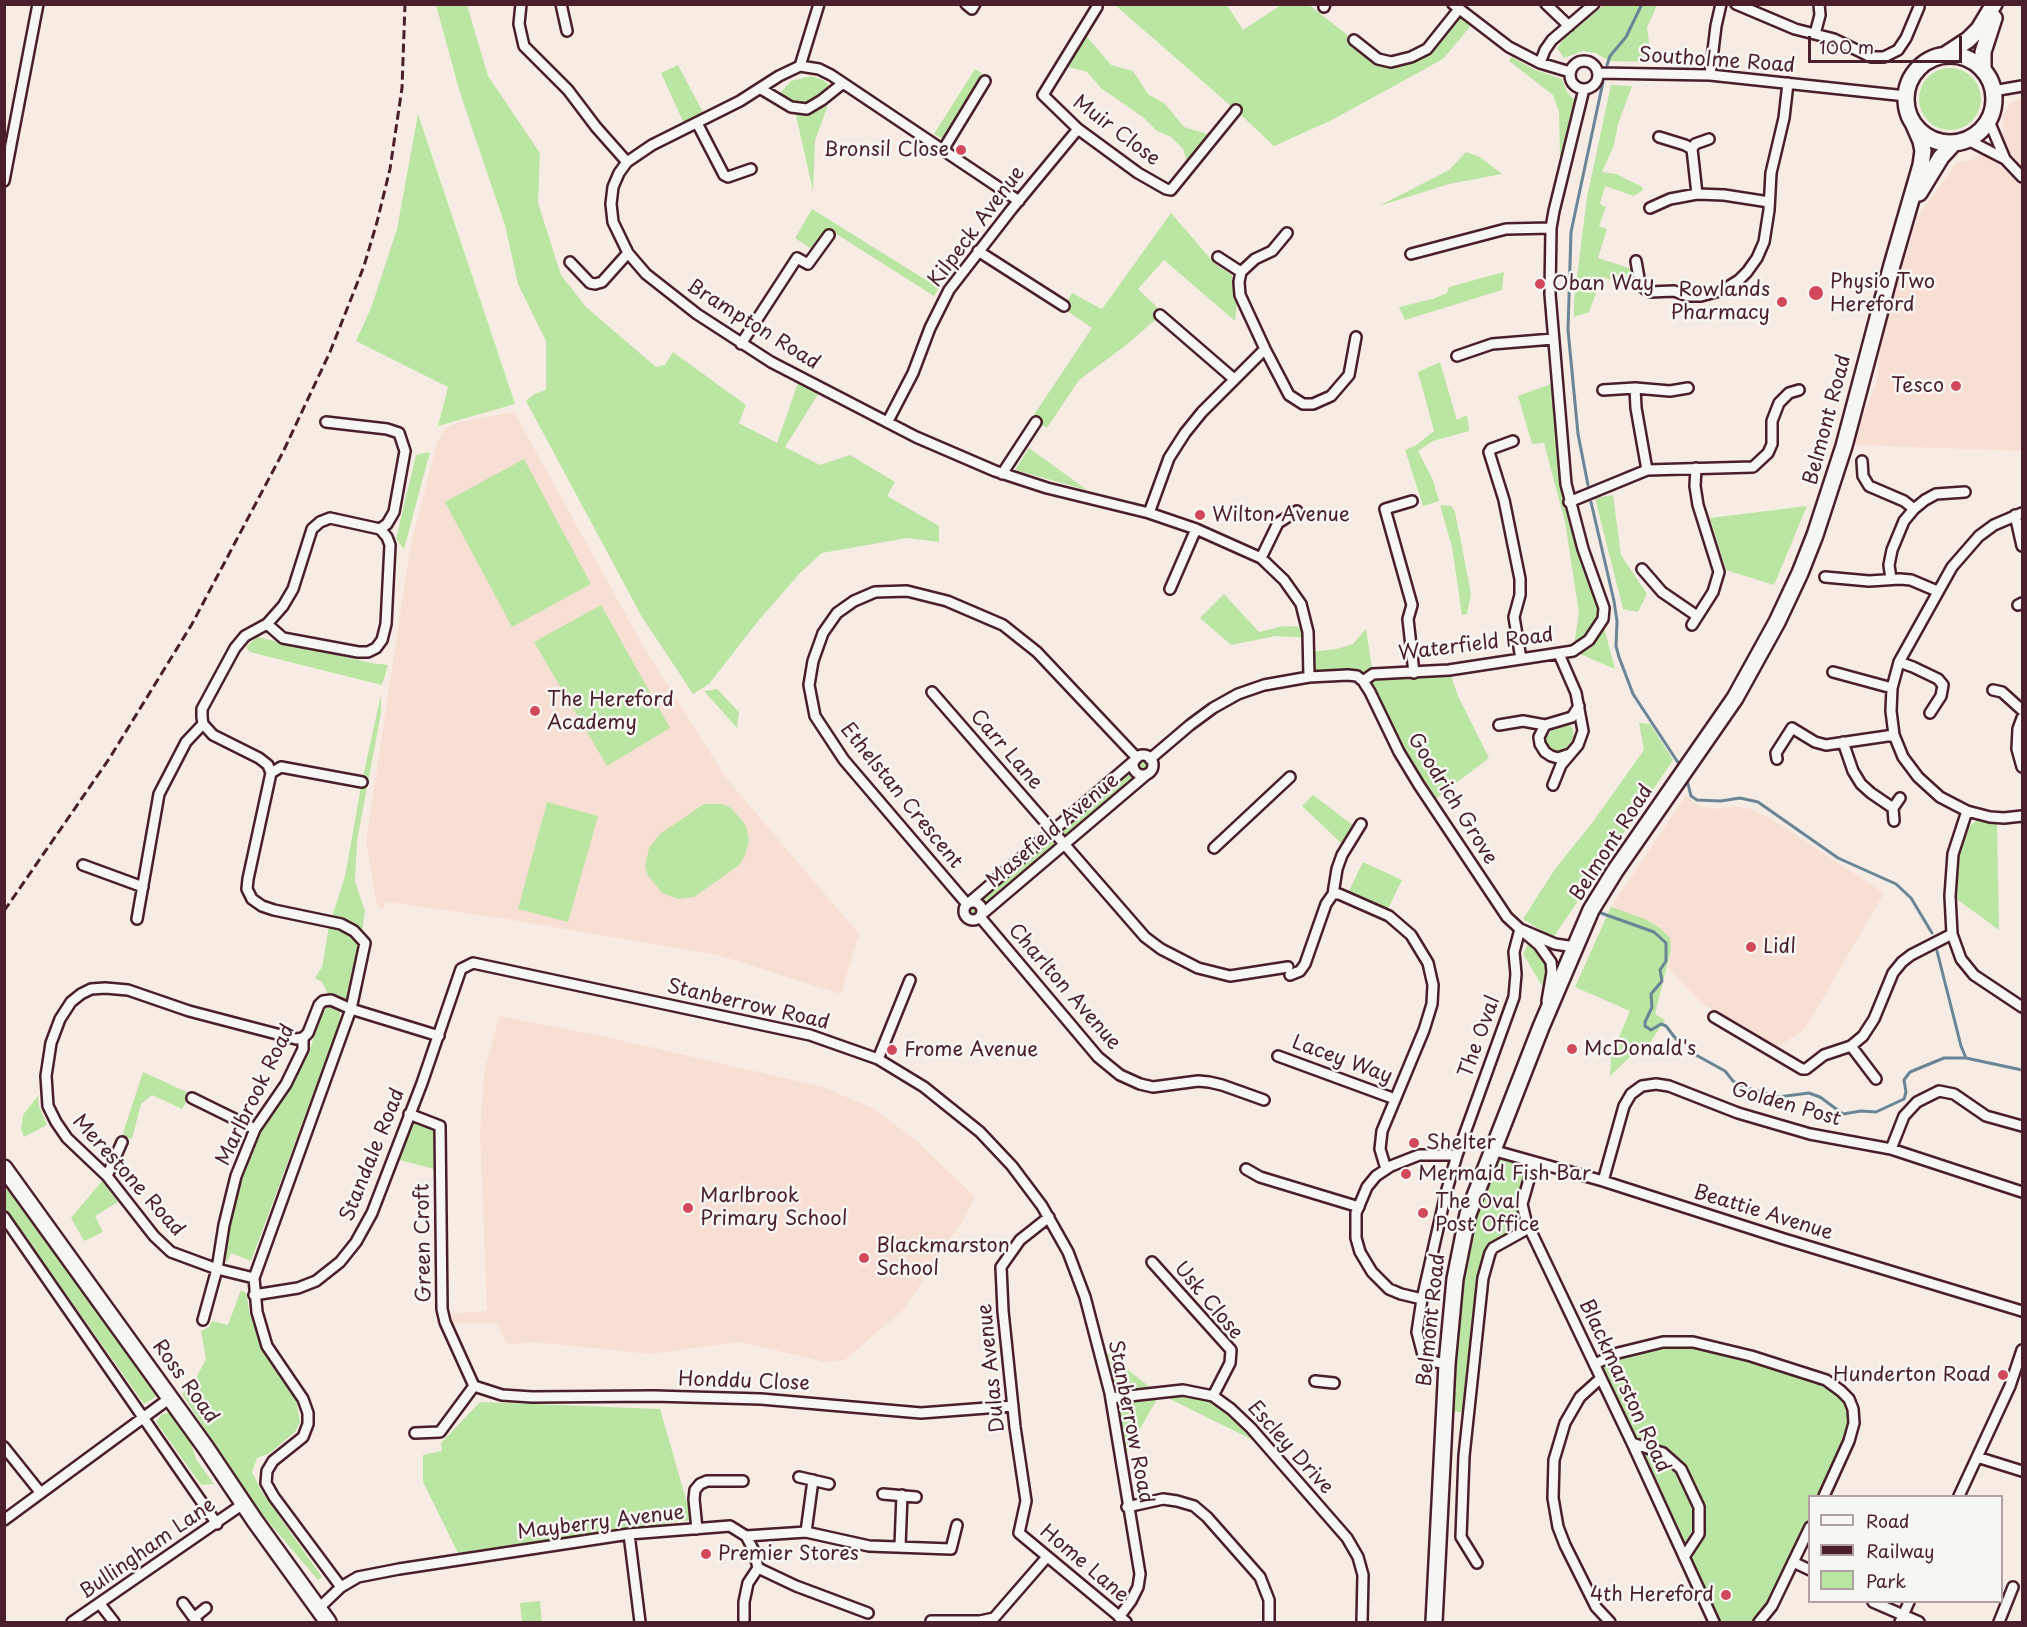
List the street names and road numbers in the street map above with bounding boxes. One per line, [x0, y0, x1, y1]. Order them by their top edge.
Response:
street label: Southolme Road [1638, 44, 1796, 78]
street label: Muir Close [1068, 91, 1164, 171]
street label: Kilpeck Avenue [924, 162, 1030, 292]
street label: Brampton Road [682, 275, 824, 375]
street label: Belmont Road [1799, 352, 1857, 488]
street label: Waterfield Road [1397, 624, 1555, 666]
street label: Carr Lane [965, 705, 1047, 795]
street label: Ethelstan Crescent [835, 718, 967, 874]
street label: Goodrich Grove [1402, 729, 1502, 869]
street label: Masefield Avenue [982, 769, 1124, 893]
street label: Belmont Road [1566, 780, 1658, 906]
street label: Charlton Avenue [1003, 919, 1125, 1055]
street label: Stanberrow Road [664, 975, 832, 1035]
street label: The Oval [1454, 993, 1506, 1081]
street label: Marlbrook Road [211, 1020, 301, 1170]
street label: Lacey Way [1289, 1031, 1395, 1089]
street label: Golden Post [1729, 1078, 1843, 1132]
street label: Standale Road [335, 1085, 411, 1225]
street label: Merestone Road [67, 1110, 189, 1242]
street label: Beattie Avenue [1691, 1180, 1835, 1246]
street label: Green Croft [411, 1183, 437, 1303]
street label: Belmont Road [1413, 1252, 1451, 1388]
street label: Usk Close [1168, 1257, 1248, 1345]
street label: Blackmarston Road [1573, 1296, 1675, 1476]
street label: Dulas Avenue [973, 1303, 1011, 1433]
street label: Ross Road [147, 1335, 223, 1429]
street label: Stanberrow Road [1102, 1338, 1158, 1506]
street label: Honddu Close [678, 1368, 810, 1396]
street label: Escley Drive [1242, 1396, 1338, 1500]
street label: Bullingham Lane [75, 1493, 221, 1605]
street label: Mayberry Avenue [516, 1501, 686, 1545]
street label: Home Lane [1035, 1520, 1133, 1608]

